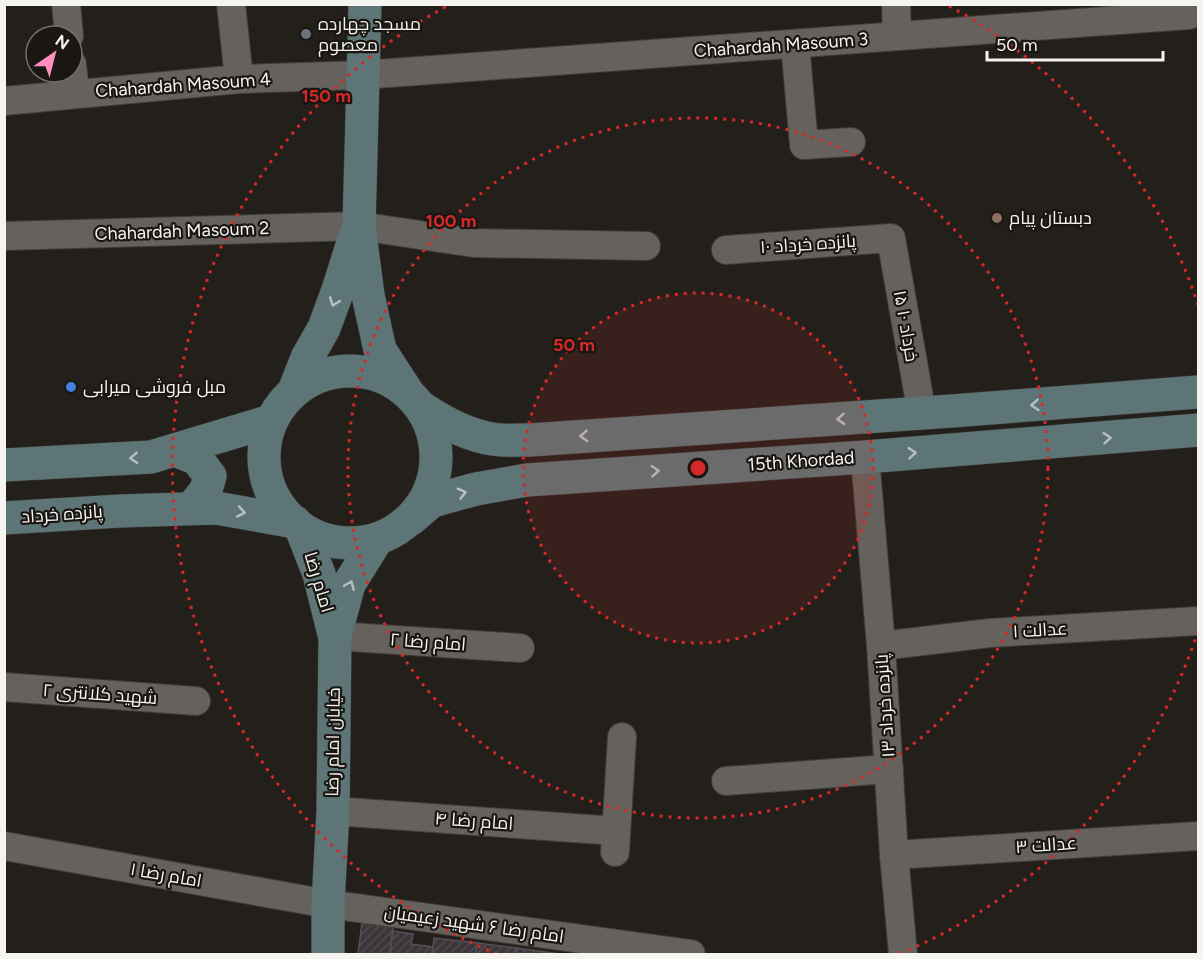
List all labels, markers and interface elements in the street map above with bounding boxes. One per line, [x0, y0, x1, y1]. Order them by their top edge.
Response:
place label: مسجد چهارده معصوم [318, 13, 421, 57]
north arrow [24, 24, 84, 84]
scale bar [987, 24, 1162, 62]
marker: مسجد چهارده معصوم [299, 27, 313, 41]
street label: Chahardah Masoum 3 [693, 28, 869, 62]
text: N [52, 31, 73, 53]
text: 50 m [996, 34, 1038, 56]
street label: Chahardah Masoum 4 [94, 68, 272, 102]
text: 150 m [301, 85, 351, 107]
place label: دبستان پیام [1009, 207, 1092, 230]
text: 100 m [426, 210, 476, 232]
marker: دبستان پیام [990, 211, 1004, 225]
street label: Chahardah Masoum 2 [94, 217, 270, 245]
street label: پانزده خرداد ۱۰ [759, 230, 857, 259]
street label: ۱۵ خرداد ۱۰ [889, 289, 923, 363]
one-way arrow [329, 295, 341, 306]
text: 50 m [553, 334, 595, 356]
place label: مبل فروشی میرابی [83, 376, 226, 398]
marker: مبل فروشی میرابی [64, 380, 78, 394]
one-way arrow [1031, 398, 1040, 411]
one-way arrow [836, 412, 846, 425]
one-way arrow [579, 429, 588, 442]
one-way arrow [1102, 431, 1111, 444]
street label: 15th Khordad [747, 446, 855, 476]
one-way arrow [908, 447, 917, 460]
one-way arrow [130, 452, 139, 465]
centre of rings [688, 458, 708, 478]
one-way arrow [651, 465, 660, 478]
one-way arrow [456, 488, 467, 500]
street label: پانزده خرداد [21, 500, 104, 529]
one-way arrow [236, 506, 245, 518]
street label: امام رضا [298, 549, 339, 615]
one-way arrow [343, 581, 355, 592]
street label: عدالت ۱ [1012, 618, 1068, 642]
street label: امام رضا ۲ [389, 628, 467, 657]
street label: پانزده خرداد ۱۳ [870, 653, 901, 759]
street label: شهید کلانتری ۲ [42, 679, 158, 709]
street label: خیابان امام رضا [321, 687, 346, 797]
street label: امام رضا ۴ [434, 807, 514, 836]
street label: عدالت ۳ [1015, 832, 1077, 858]
street label: امام رضا ۱ [128, 858, 203, 893]
street label: امام رضا ۶ شهید زعیمیان [383, 900, 565, 948]

